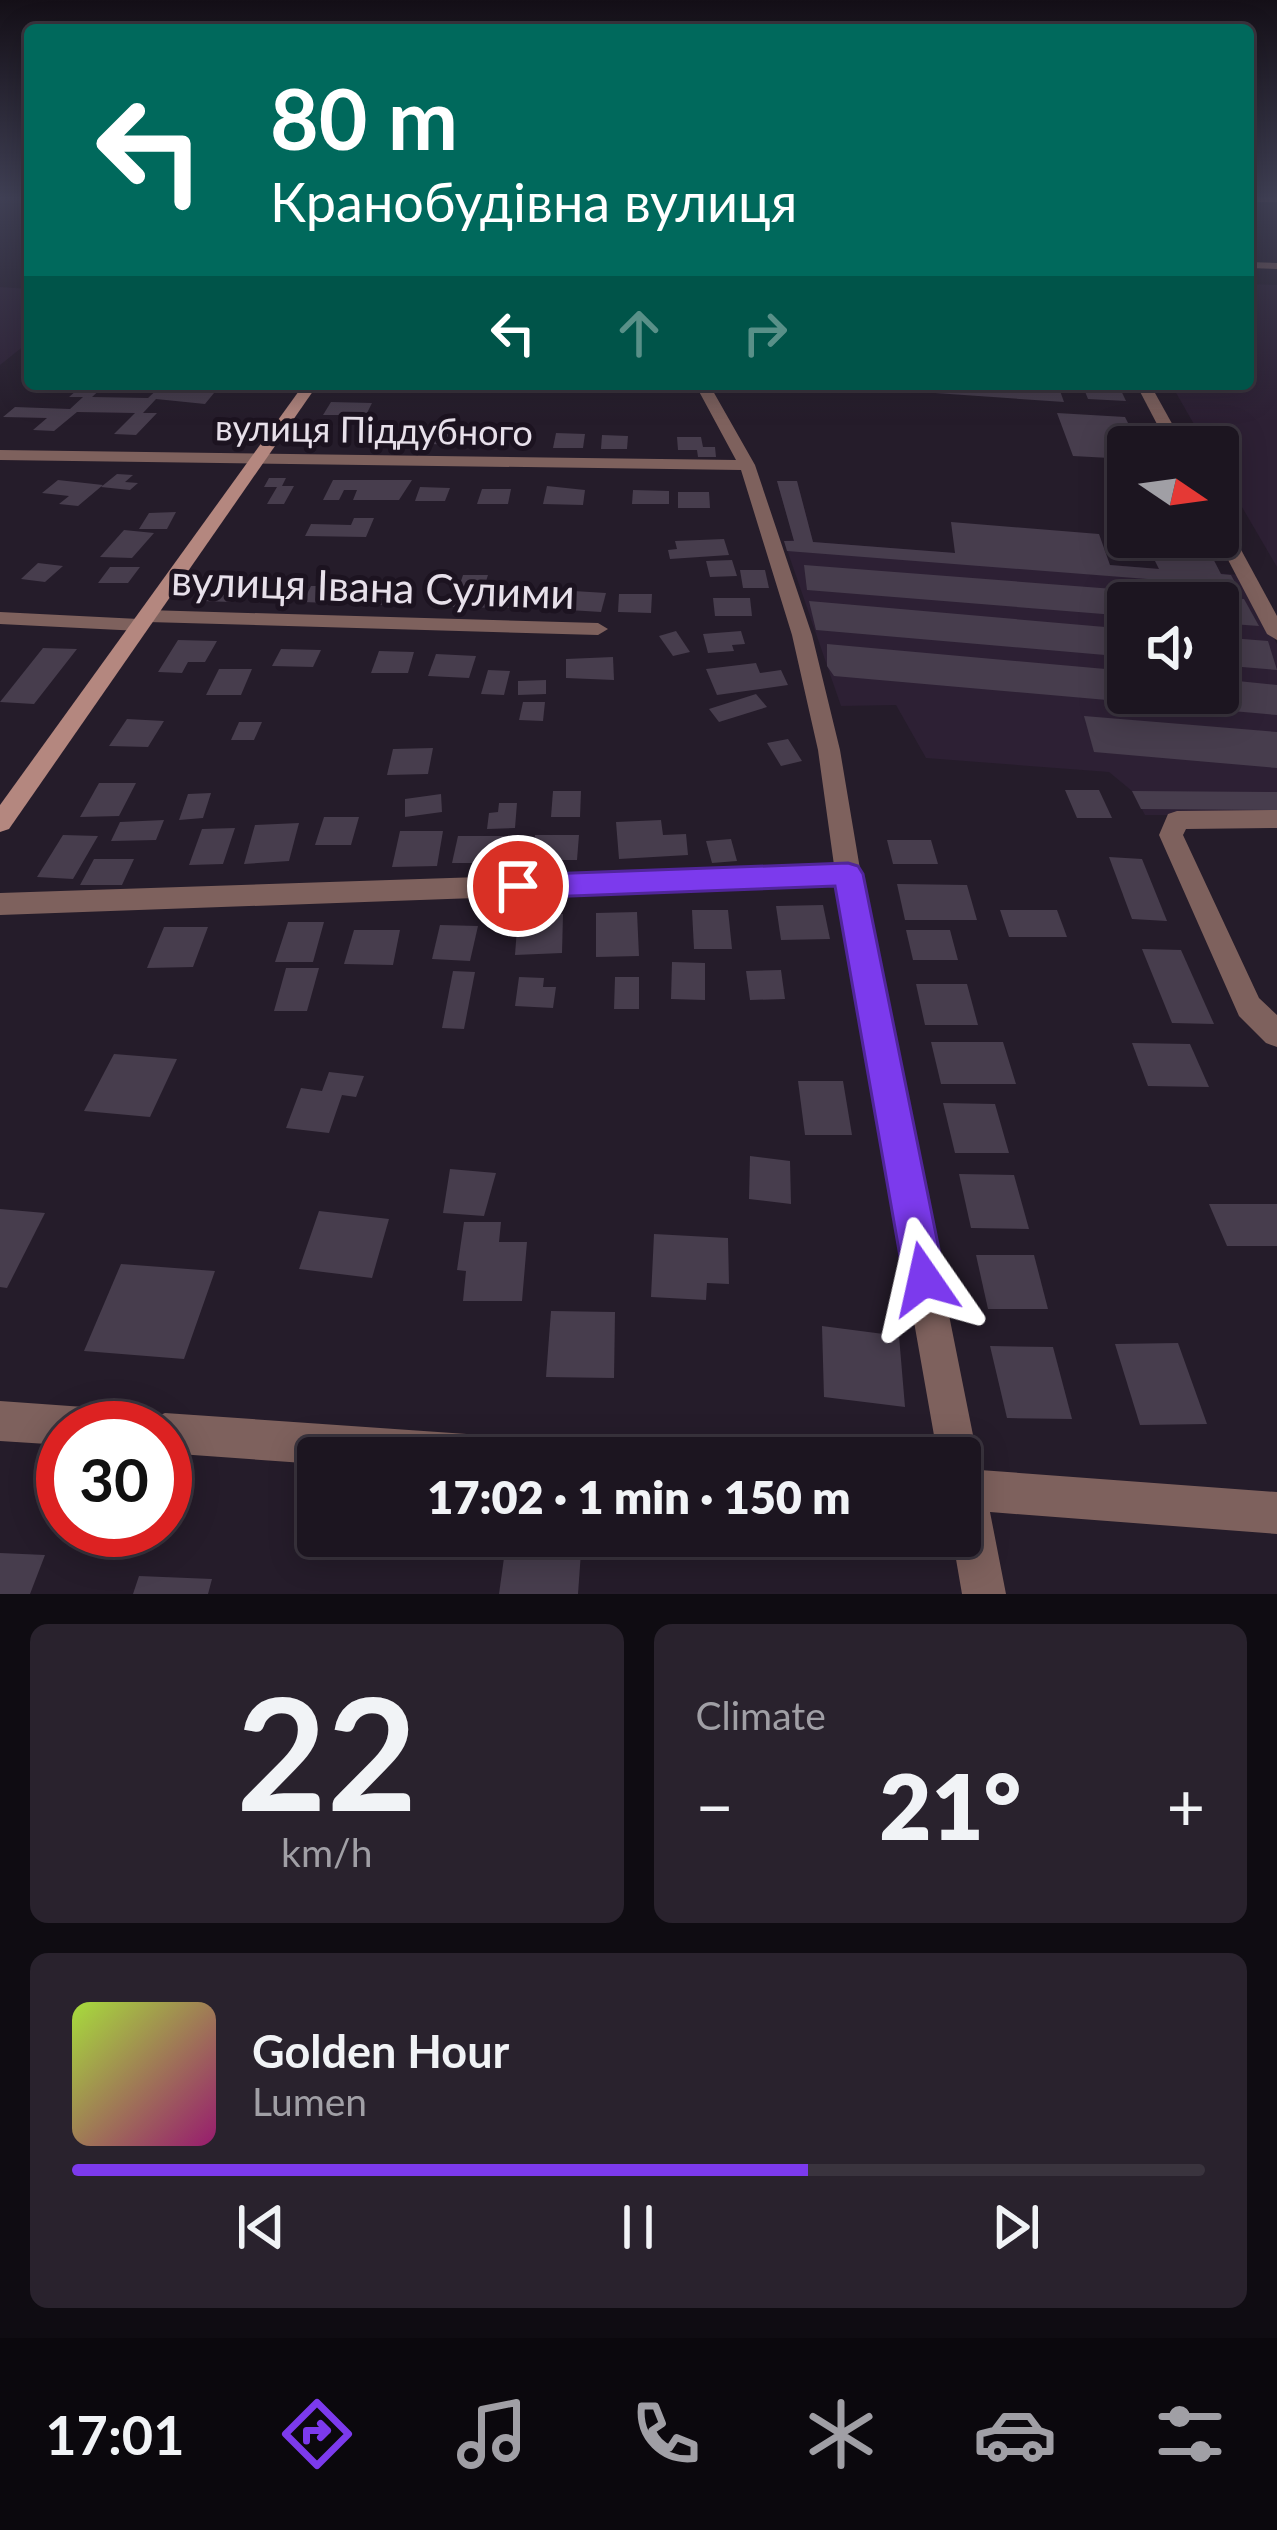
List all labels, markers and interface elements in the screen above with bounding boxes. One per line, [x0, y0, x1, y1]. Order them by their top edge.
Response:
text: 80 m [270, 67, 458, 168]
icon: left [72, 72, 228, 228]
text: Кранобудівна вулиця [270, 169, 797, 234]
icon: left [480, 300, 546, 366]
icon: ahead [606, 300, 672, 366]
icon: right [732, 300, 798, 366]
street label: вулиця Піддубного [215, 404, 533, 454]
north arrow [1107, 426, 1239, 558]
map controls [1107, 426, 1239, 714]
street label: вулиця Івана Сулими [170, 554, 576, 618]
button: sound [1107, 582, 1239, 714]
pin [467, 835, 569, 937]
icon: arrive [485, 853, 551, 919]
position arrow [861, 1216, 987, 1342]
speed limit sign: 30 [36, 1401, 192, 1557]
text: 17:02 · 1 min · 150 m [427, 1470, 851, 1524]
text: 22 [236, 1657, 417, 1844]
text: Climate [696, 1692, 826, 1738]
text: 21° [879, 1751, 1021, 1859]
text: − [696, 1766, 734, 1845]
text: + [1167, 1766, 1205, 1845]
text: km/h [281, 1829, 372, 1875]
text: Golden Hour [252, 2024, 509, 2078]
text: Lumen [252, 2078, 367, 2124]
icon: previous [228, 2194, 294, 2260]
icon: pause [605, 2194, 671, 2260]
icon: next [983, 2194, 1049, 2260]
icon: directions [275, 2392, 359, 2476]
icon: music [450, 2392, 534, 2476]
icon: phone [624, 2392, 708, 2476]
icon: climate [799, 2392, 883, 2476]
icon: car [973, 2392, 1057, 2476]
icon: filters [1148, 2392, 1232, 2476]
text: 17:01 [45, 2402, 184, 2467]

